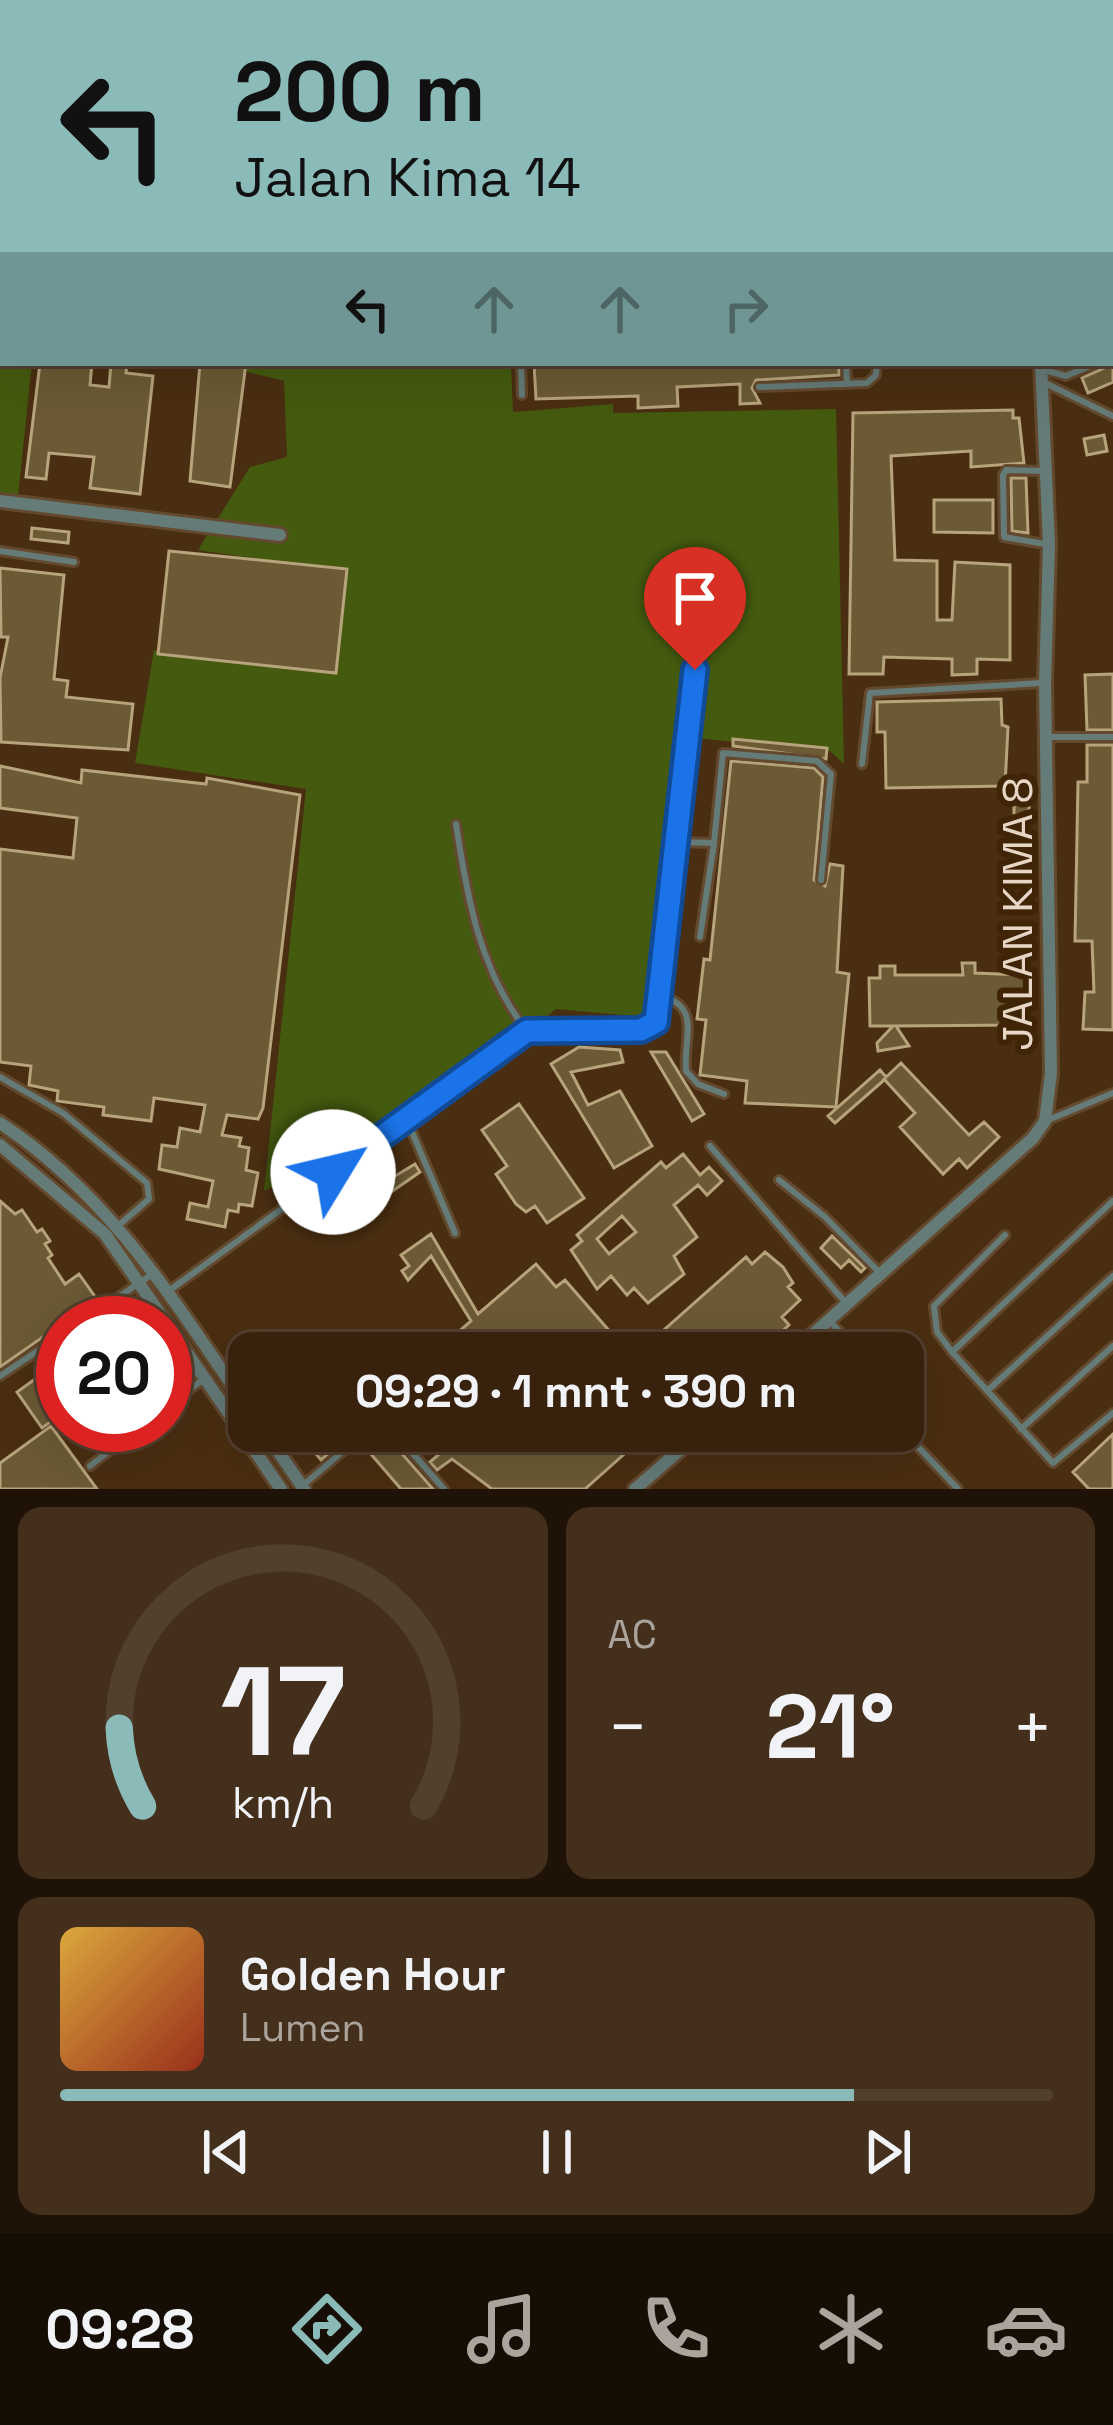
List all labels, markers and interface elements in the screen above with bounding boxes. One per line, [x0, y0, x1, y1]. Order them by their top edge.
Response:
text: 200 m [234, 38, 486, 146]
icon: left [36, 48, 192, 204]
text: Jalan Kima 14 [234, 143, 581, 212]
icon: left [335, 276, 401, 342]
icon: ahead [461, 276, 527, 342]
icon: ahead [587, 276, 653, 342]
icon: right [713, 276, 779, 342]
pin [644, 547, 746, 670]
icon: arrive [662, 565, 728, 631]
street label: JALAN KIMA 8 [991, 777, 1044, 1051]
position arrow [270, 1109, 396, 1235]
speed limit sign: 20 [36, 1296, 192, 1452]
text: 09:29 · 1 mnt · 390 m [355, 1363, 797, 1420]
text: AC [608, 1610, 657, 1659]
text: 17 [220, 1632, 346, 1791]
text: 21° [765, 1669, 895, 1784]
text: − [608, 1685, 648, 1769]
text: + [1012, 1685, 1053, 1769]
text: km/h [232, 1776, 334, 1831]
text: Golden Hour [240, 1946, 506, 2003]
text: Lumen [240, 2003, 366, 2052]
icon: previous [193, 2119, 259, 2185]
icon: pause [524, 2119, 590, 2185]
icon: next [855, 2119, 921, 2185]
icon: directions [285, 2287, 369, 2371]
icon: music [460, 2287, 544, 2371]
icon: phone [634, 2287, 718, 2371]
icon: climate [809, 2287, 893, 2371]
icon: car [984, 2287, 1068, 2371]
text: 09:28 [45, 2295, 194, 2364]

